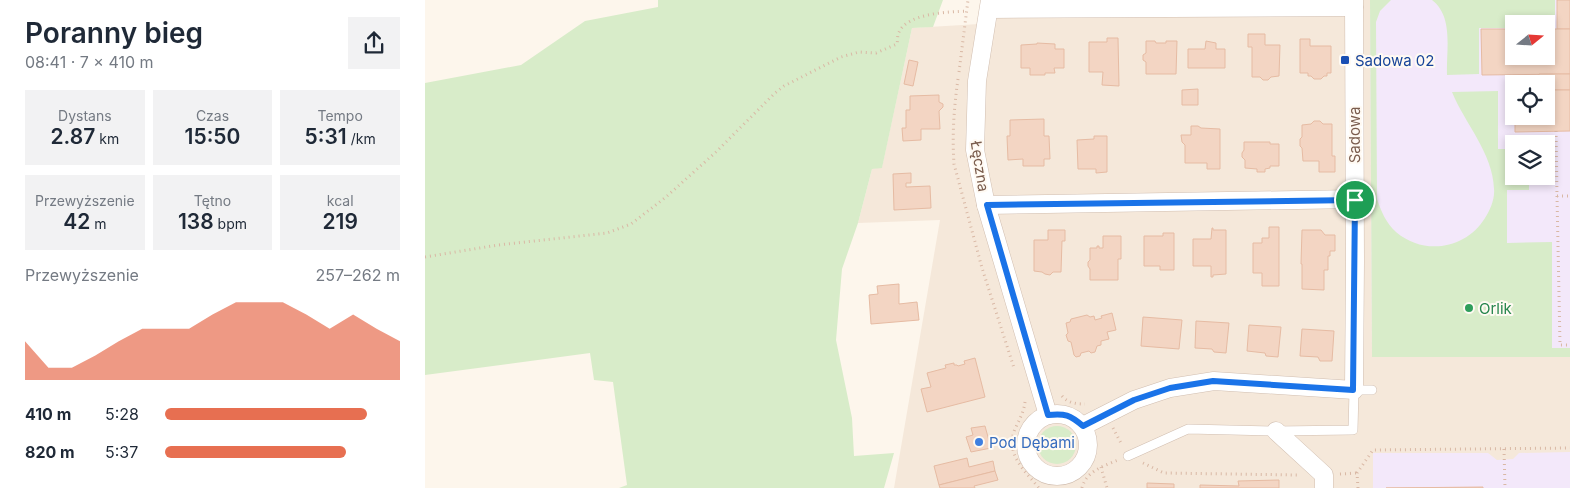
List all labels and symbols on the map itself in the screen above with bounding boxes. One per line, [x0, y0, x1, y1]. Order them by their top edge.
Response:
north arrow [1505, 15, 1555, 65]
place label: Sadowa 02 [1355, 51, 1434, 70]
marker: Sadowa 02 [1339, 54, 1351, 66]
street label: Sadowa [1345, 107, 1364, 163]
street label: Łęczna [967, 139, 993, 193]
pin [1334, 179, 1376, 221]
place label: Orlik [1479, 299, 1513, 318]
marker: Orlik [1463, 302, 1475, 314]
place label: Pod Dębami [989, 433, 1075, 452]
marker: Pod Dębami [973, 436, 985, 448]

